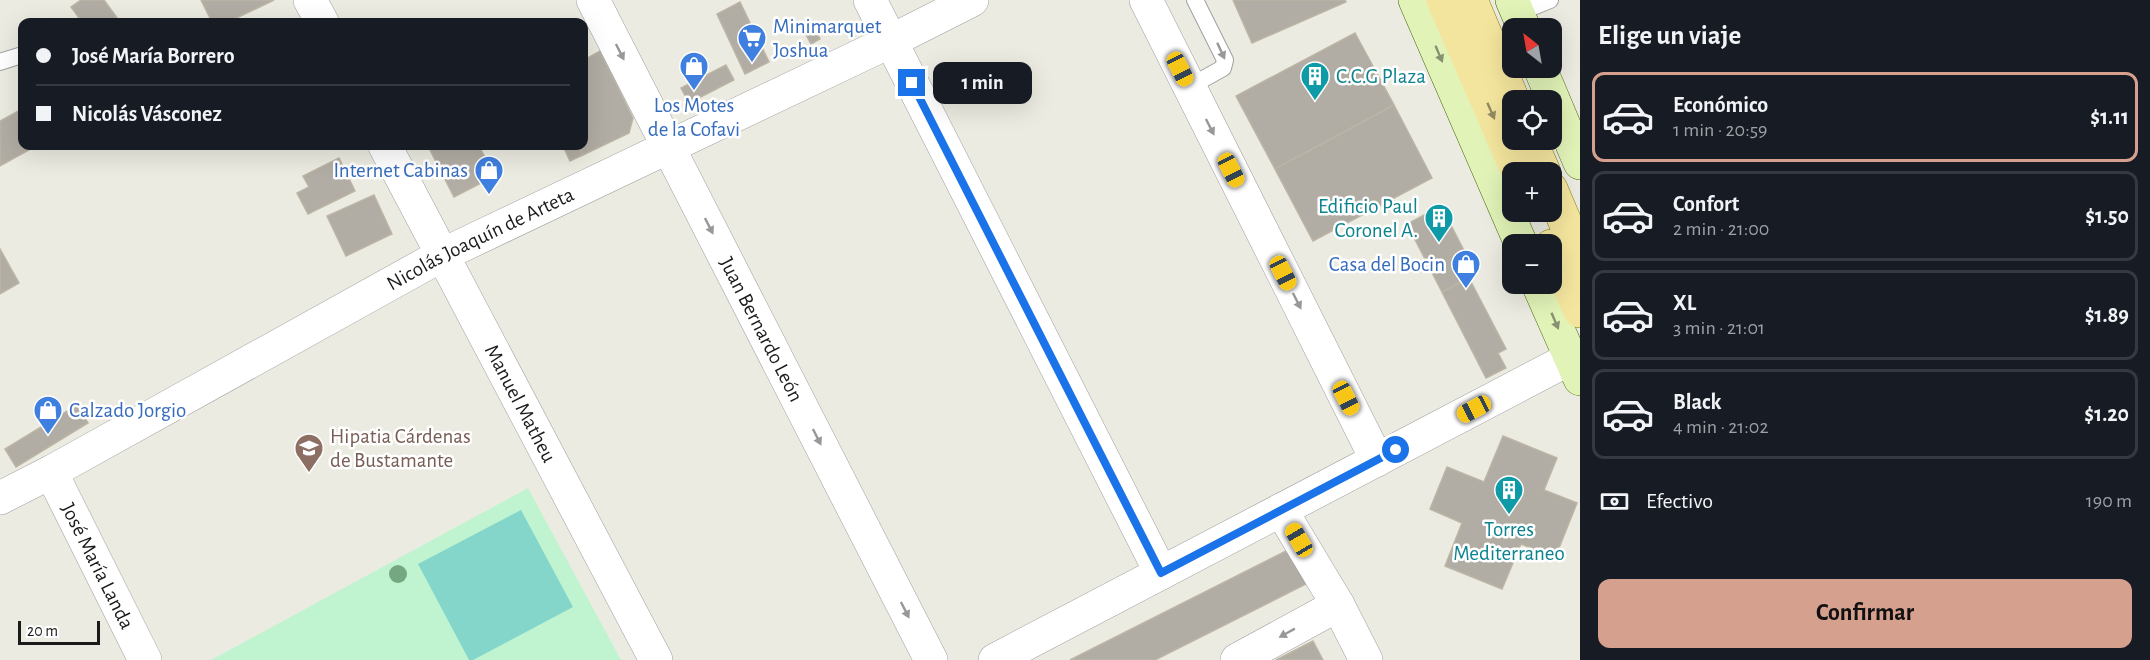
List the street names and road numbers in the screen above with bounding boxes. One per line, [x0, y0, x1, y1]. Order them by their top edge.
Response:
street label: Nicolás Joaquín de Arteta [383, 183, 577, 294]
street label: Juan Bernardo León [716, 254, 807, 405]
street label: Manuel Matheu [481, 341, 560, 466]
street label: José María Landa [58, 500, 138, 633]

